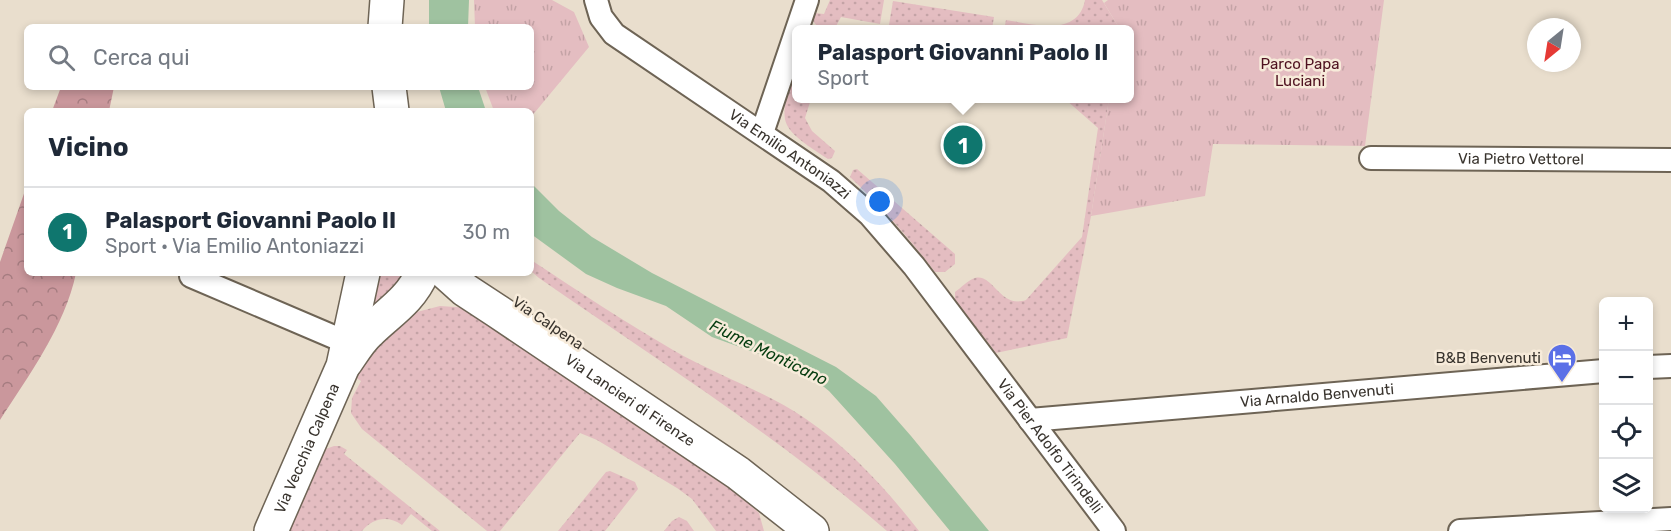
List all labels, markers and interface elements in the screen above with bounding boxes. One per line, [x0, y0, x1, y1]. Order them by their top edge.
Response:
north arrow [1527, 18, 1581, 72]
search box [24, 24, 534, 90]
popup [792, 25, 1134, 103]
text: Palasport Giovanni Paolo II [817, 39, 1109, 66]
icon: search [45, 41, 78, 74]
text: Cerca qui [93, 44, 189, 71]
park label: Parco Papa Luciani [1261, 55, 1339, 90]
text: Sport [817, 66, 869, 90]
street label: Via Emilio Antoniazzi [726, 106, 854, 203]
pin: 1 [944, 122, 982, 168]
text: Vicino [48, 132, 129, 163]
street label: Via Pietro Vettorel [1458, 150, 1584, 168]
your location [865, 187, 894, 216]
text: Palasport Giovanni Paolo II [105, 207, 396, 234]
text: 1 [63, 220, 72, 244]
text: 30 m [463, 220, 510, 244]
text: Sport · Via Emilio Antoniazzi [105, 234, 364, 258]
street label: Via Calpena [509, 293, 587, 353]
map controls [1599, 297, 1653, 513]
button: + [1599, 297, 1653, 351]
water label: Fiume Monticano [707, 316, 831, 389]
hotel icon: B&B Benvenuti [1546, 342, 1578, 384]
place label: B&B Benvenuti [1436, 349, 1541, 367]
street label: Via Lancieri di Firenze [562, 350, 698, 450]
button: − [1599, 351, 1653, 405]
street label: Via Pier Adolfo Tirindelli [994, 375, 1106, 517]
street label: Via Arnaldo Benvenuti [1239, 380, 1395, 411]
street label: Via Vecchia Calpena [271, 381, 343, 516]
button: locate [1599, 405, 1653, 459]
button: layers [1599, 459, 1653, 513]

